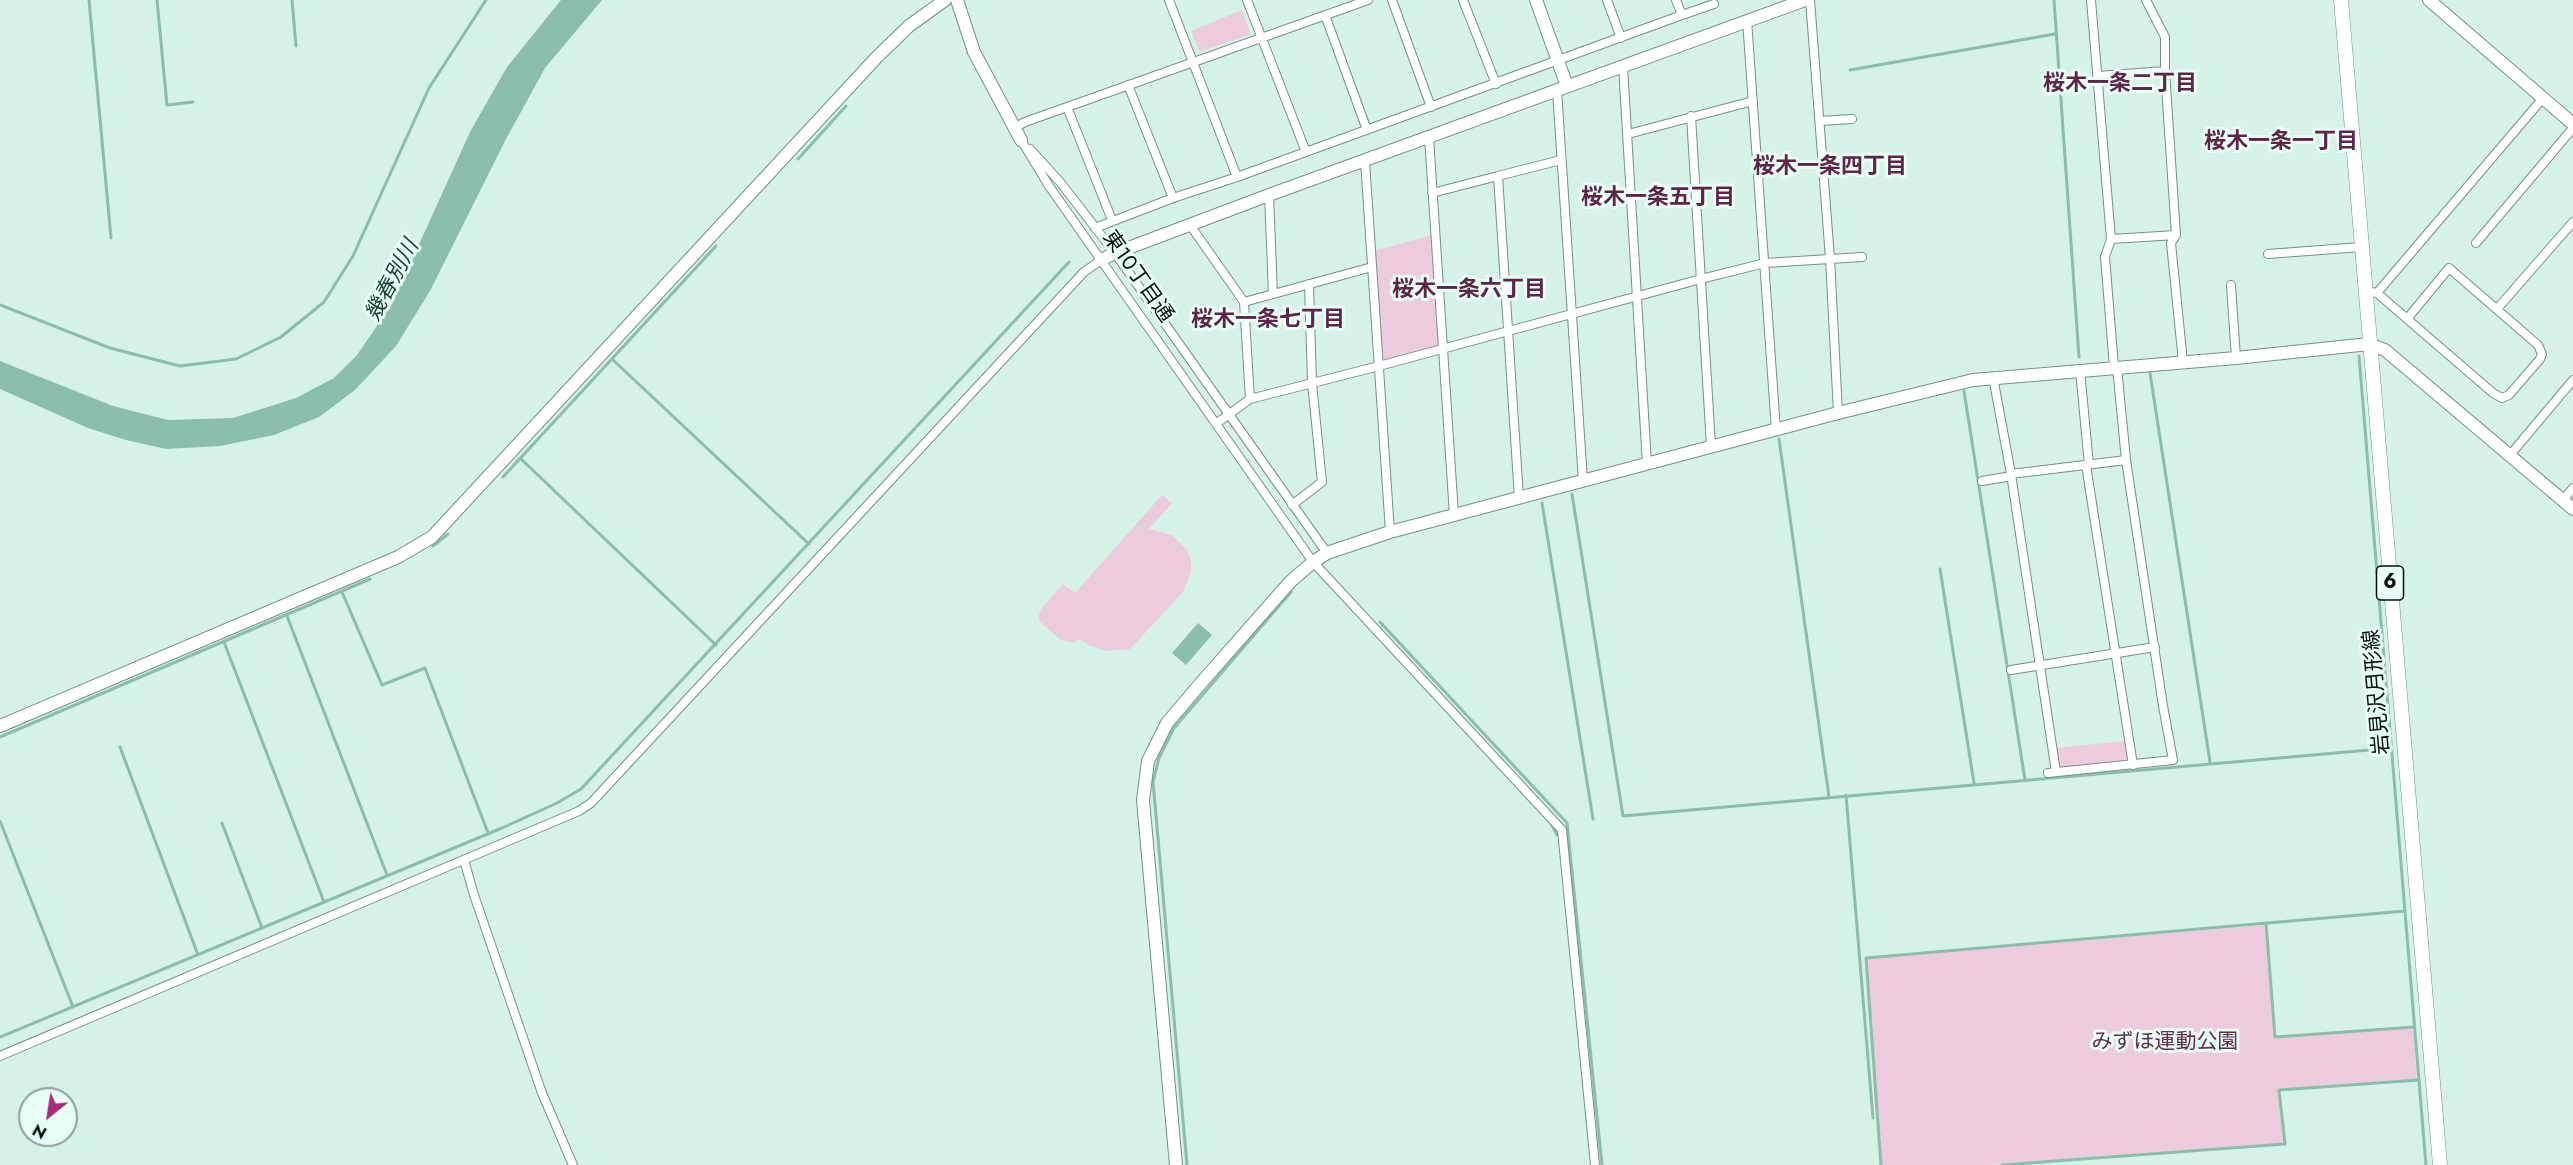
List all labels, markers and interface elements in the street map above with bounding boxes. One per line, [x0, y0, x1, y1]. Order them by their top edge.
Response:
district label: 桜木一条二丁目 [2043, 72, 2197, 98]
district label: 桜木一条一丁目 [2204, 130, 2358, 156]
district label: 桜木一条四丁目 [1753, 155, 1907, 181]
district label: 桜木一条五丁目 [1581, 186, 1735, 212]
street label: 東10丁目通 [1096, 226, 1178, 328]
water label: 幾春別川 [361, 236, 425, 326]
district label: 桜木一条六丁目 [1392, 278, 1546, 304]
district label: 桜木一条七丁目 [1191, 308, 1345, 334]
road number: 6 [2376, 566, 2404, 600]
street label: 岩見沢月形線 [2360, 628, 2396, 756]
park label: みずほ運動公園 [2092, 1030, 2238, 1056]
north arrow [18, 1087, 78, 1147]
text: N [28, 1118, 51, 1144]

